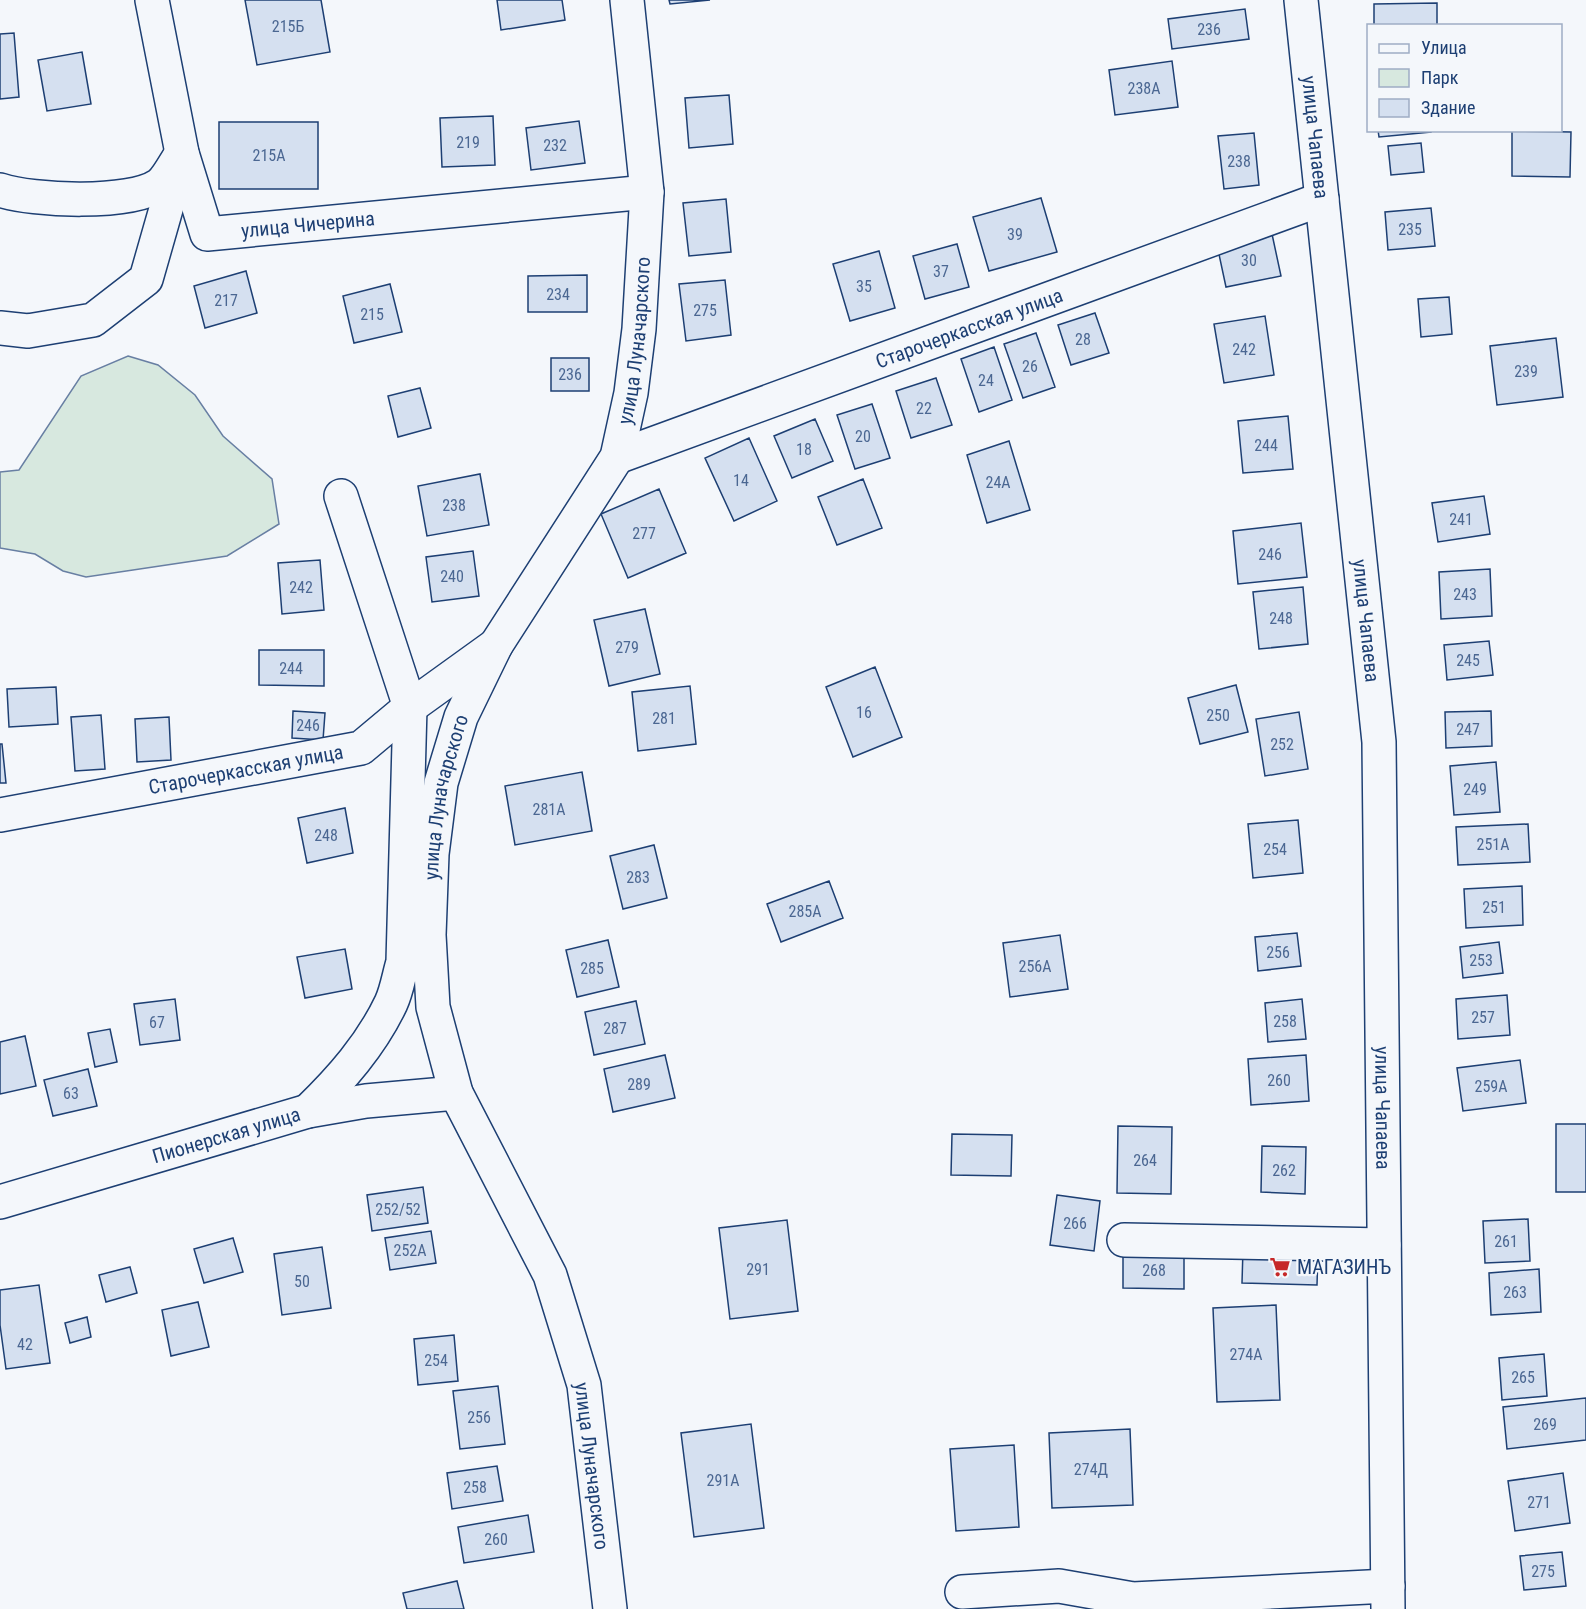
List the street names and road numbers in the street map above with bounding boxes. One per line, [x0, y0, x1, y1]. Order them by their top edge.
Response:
street label: улица Чапаева [1297, 75, 1334, 200]
street label: улица Чичерина [240, 206, 376, 243]
street label: улица Луначарского [613, 256, 655, 426]
street label: Старочеркасская улица [872, 283, 1066, 373]
street label: улица Чапаева [1348, 558, 1385, 683]
street label: улица Луначарского [419, 712, 473, 880]
street label: Старочеркасская улица [146, 740, 345, 799]
street label: улица Чапаева [1370, 1046, 1395, 1170]
street label: Пионерская улица [149, 1102, 303, 1168]
street label: улица Луначарского [570, 1381, 614, 1551]

